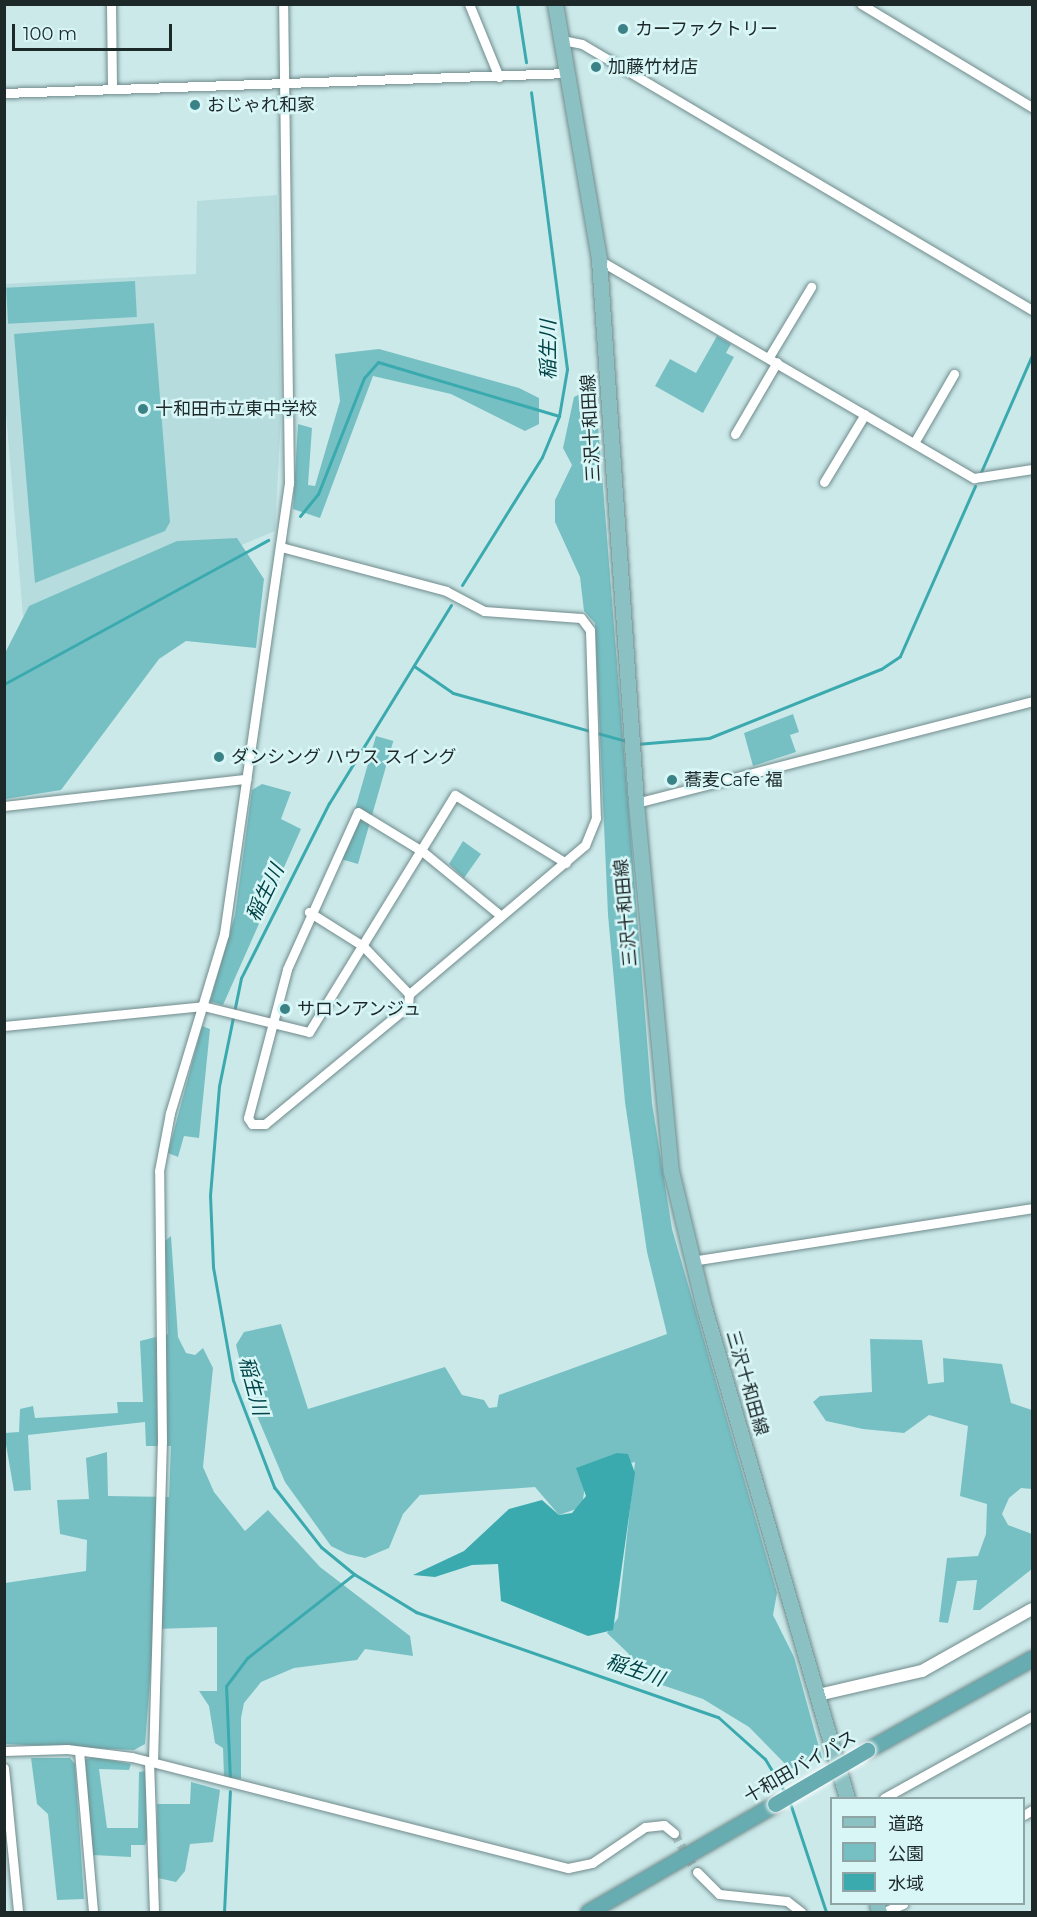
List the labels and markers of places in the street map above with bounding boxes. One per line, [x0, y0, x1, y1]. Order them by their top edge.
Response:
place label: カーファクトリー [635, 18, 779, 40]
marker: カーファクトリー [616, 22, 630, 36]
place label: 加藤竹材店 [608, 56, 698, 78]
marker: 加藤竹材店 [589, 60, 603, 74]
place label: おじゃれ和家 [207, 94, 315, 116]
marker: おじゃれ和家 [188, 98, 202, 112]
place label: 十和田市立東中学校 [155, 398, 317, 420]
marker: 十和田市立東中学校 [136, 402, 150, 416]
place label: ダンシング ハウス スイング [231, 746, 456, 768]
marker: ダンシング ハウス スイング [212, 750, 226, 764]
place label: 蕎麦Cafe 福 [684, 769, 783, 791]
marker: 蕎麦Cafe 福 [665, 773, 679, 787]
place label: サロンアンジュ [297, 998, 423, 1020]
marker: サロンアンジュ [278, 1002, 292, 1016]

